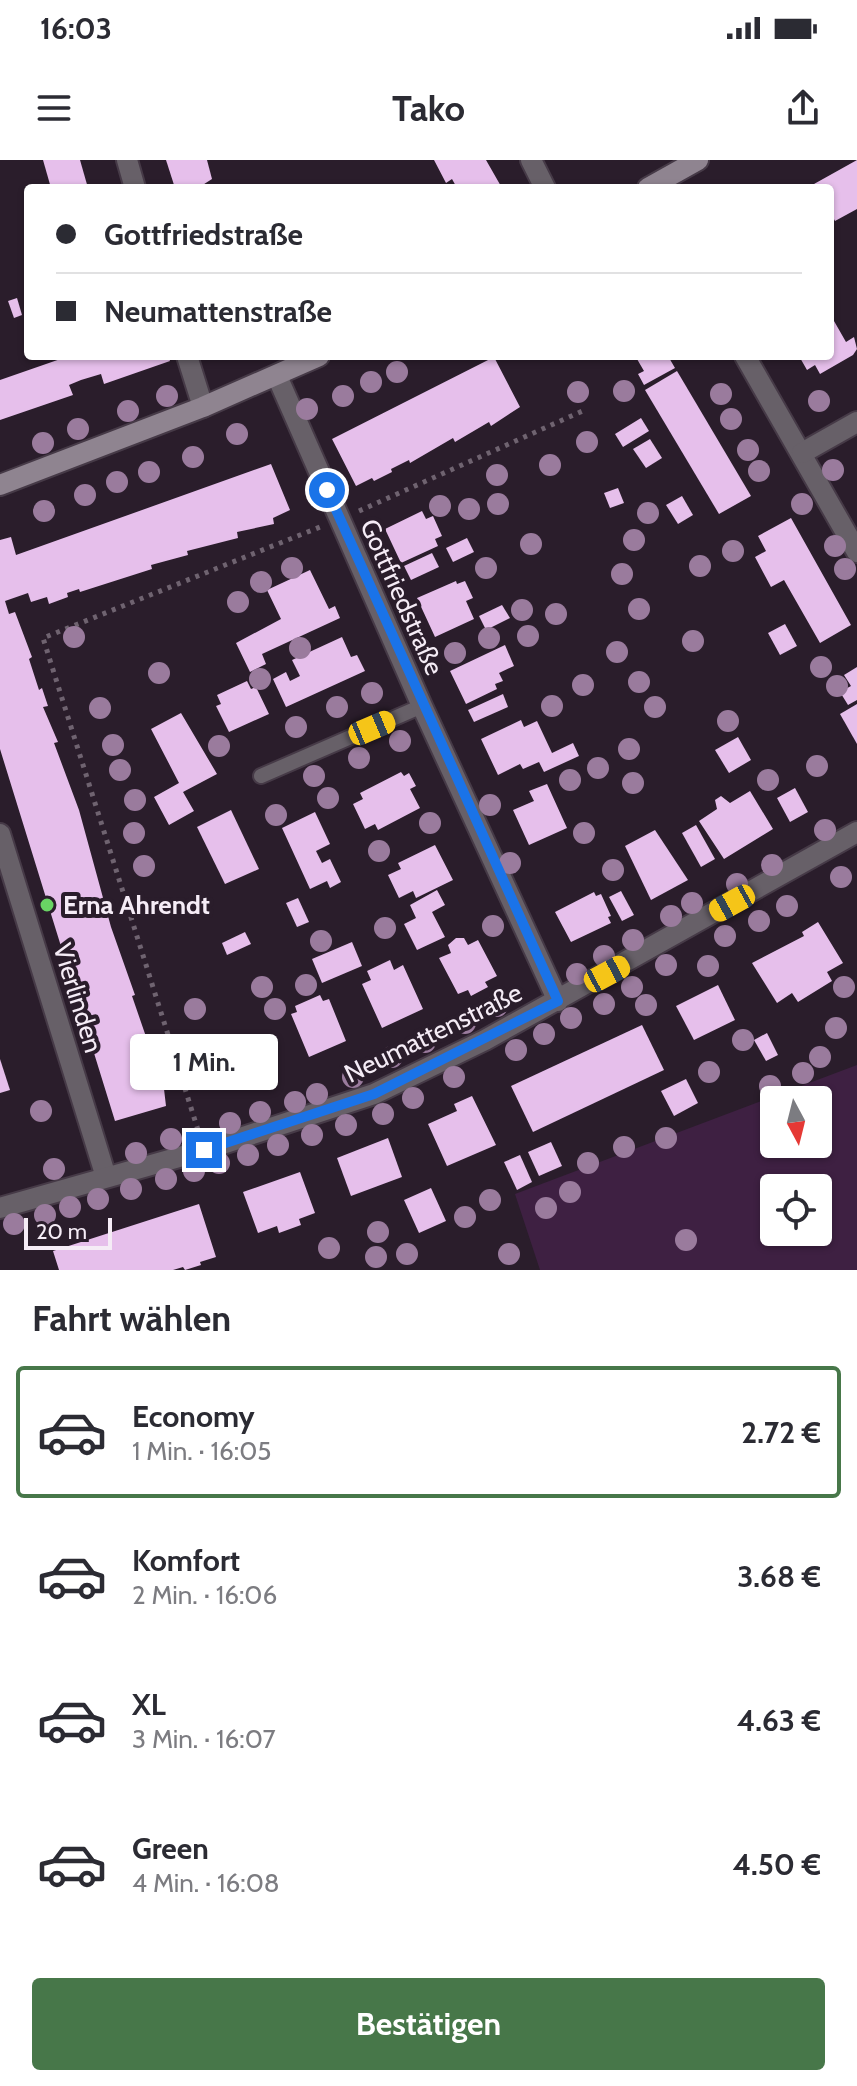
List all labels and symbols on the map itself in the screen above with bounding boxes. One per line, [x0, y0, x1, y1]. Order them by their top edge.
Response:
route start [309, 472, 345, 508]
street label: Gottfriedstraße [353, 514, 451, 680]
car [345, 708, 399, 748]
car [705, 881, 759, 925]
place label: Erna Ahrendt [63, 889, 210, 921]
marker: Erna Ahrendt [38, 896, 56, 914]
street label: Vierlinden [46, 940, 110, 1056]
car [580, 952, 634, 996]
street label: Neumattenstraße [339, 976, 527, 1090]
callout: 1 Min. [130, 1034, 278, 1090]
north arrow [760, 1086, 832, 1158]
route end [186, 1132, 222, 1168]
scale bar [24, 1214, 112, 1250]

